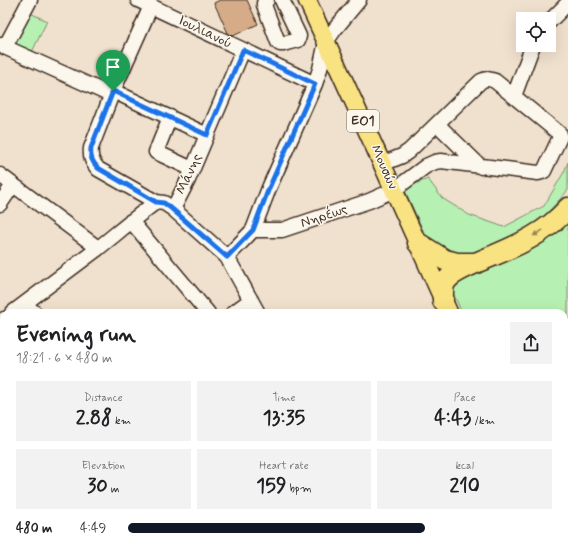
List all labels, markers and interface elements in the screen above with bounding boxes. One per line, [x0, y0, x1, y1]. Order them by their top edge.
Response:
street label: Ιουλιανού [175, 11, 235, 53]
map controls [516, 12, 556, 52]
button: locate [516, 12, 556, 52]
pin [96, 50, 130, 91]
icon: arrive [102, 56, 124, 78]
road number: ΕΟ1 [347, 110, 379, 132]
street label: Μουσών [366, 142, 402, 192]
street label: Μάνης [172, 151, 206, 197]
street label: Νηρέως [298, 199, 350, 232]
one-way arrow [533, 229, 543, 237]
text: Evening run [16, 321, 136, 349]
button: share [510, 322, 552, 364]
text: 18:21 · 6 × 480 m [16, 350, 112, 367]
text: Distance [84, 391, 123, 405]
text: Time [272, 391, 296, 405]
text: Pace [454, 391, 476, 405]
text: 2.88 [76, 405, 112, 432]
text: 13:35 [263, 405, 305, 432]
text: 4:43 [434, 405, 471, 432]
text: km [112, 414, 131, 428]
text: /km [471, 414, 495, 428]
text: Elevation [82, 459, 125, 473]
text: Heart rate [259, 459, 309, 473]
text: kcal [455, 459, 474, 473]
text: 30 [87, 473, 108, 500]
text: 159 [256, 473, 286, 500]
text: 210 [449, 473, 480, 500]
text: m [108, 482, 119, 496]
text: bpm [286, 482, 312, 496]
text: 480 m [16, 520, 52, 537]
text: 4:49 [80, 520, 106, 537]

